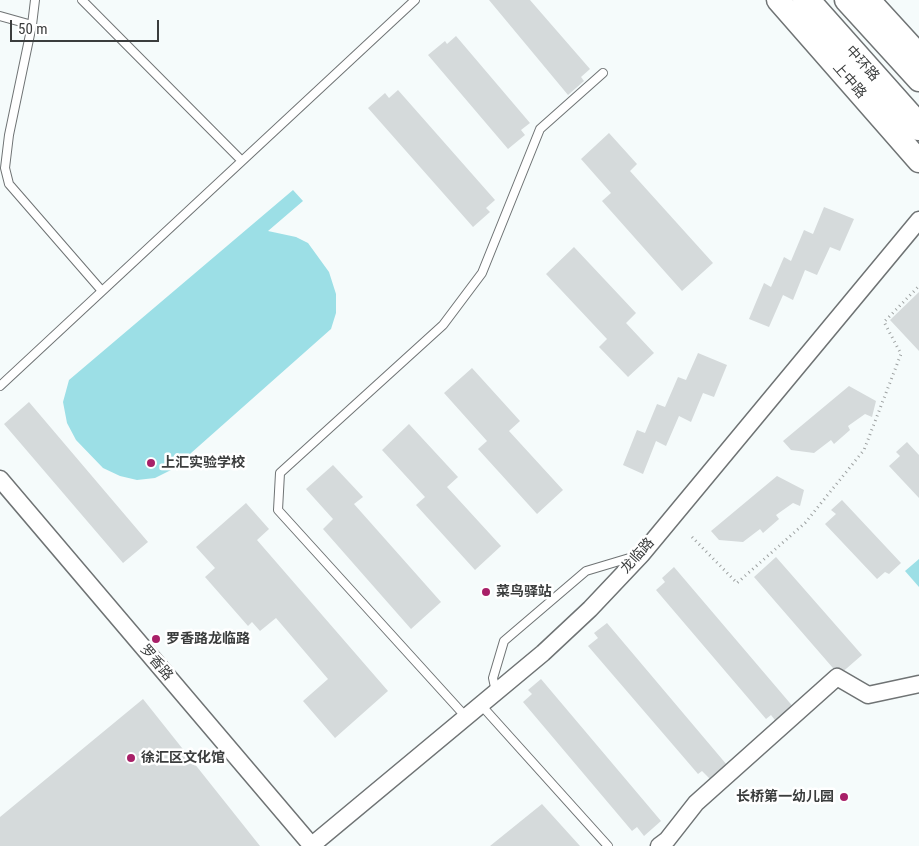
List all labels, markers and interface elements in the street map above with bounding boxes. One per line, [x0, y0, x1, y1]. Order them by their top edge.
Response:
scale bar [12, 10, 161, 42]
text: 50 m [18, 20, 48, 38]
street label: 中环路 [842, 43, 882, 85]
street label: 上中路 [829, 60, 869, 102]
place label: 上汇实验学校 [161, 455, 245, 471]
marker: 上汇实验学校 [145, 457, 157, 469]
street label: 龙临路 [618, 535, 658, 577]
place label: 菜鸟驿站 [496, 584, 552, 600]
marker: 菜鸟驿站 [480, 586, 492, 598]
place label: 罗香路龙临路 [166, 631, 250, 647]
marker: 罗香路龙临路 [150, 633, 162, 645]
street label: 罗香路 [136, 642, 176, 684]
place label: 徐汇区文化馆 [141, 750, 225, 766]
marker: 徐汇区文化馆 [125, 752, 137, 764]
place label: 长桥第一幼儿园 [736, 789, 834, 805]
marker: 长桥第一幼儿园 [838, 791, 850, 803]

